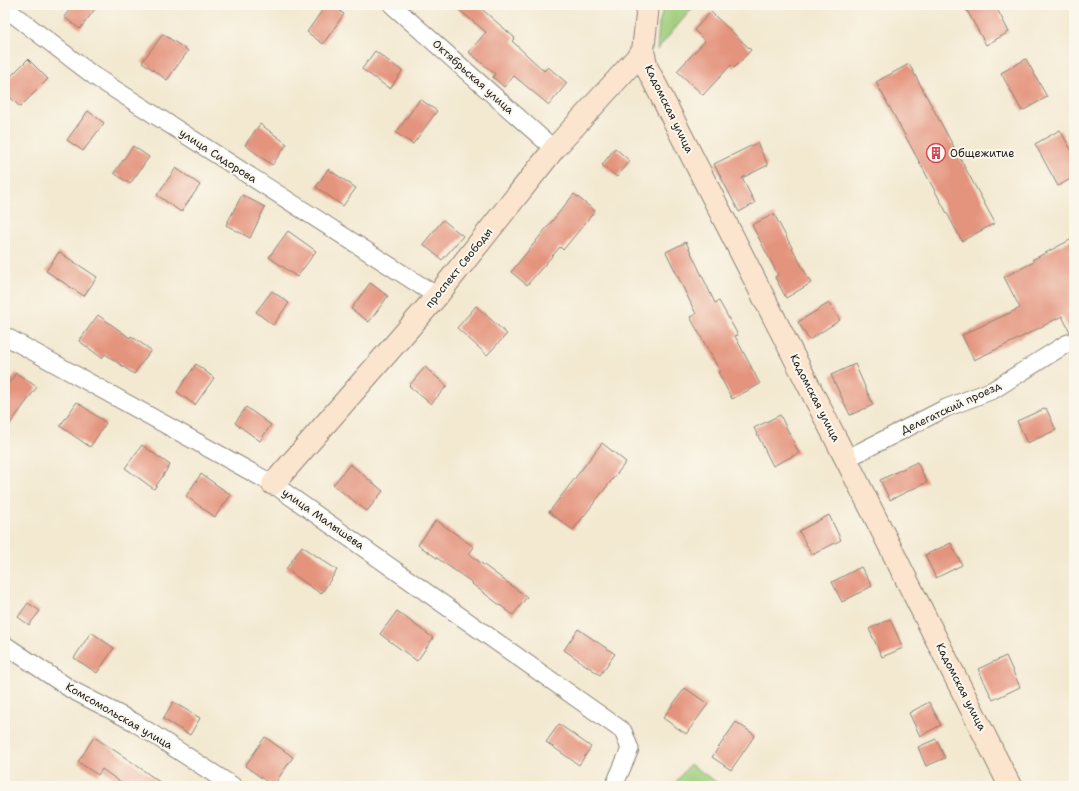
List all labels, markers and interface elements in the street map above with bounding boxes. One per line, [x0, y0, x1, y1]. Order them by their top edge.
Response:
street label: Октябрьская улица [429, 36, 517, 118]
street label: Кадомская улица [641, 62, 697, 156]
street label: улица Сидорова [176, 125, 260, 187]
building icon: Общежитие [925, 142, 947, 164]
place label: Общежитие [950, 146, 1014, 161]
street label: проспект Свободы [422, 225, 496, 311]
street label: Кадомская улица [786, 352, 844, 445]
street label: Делегатский проезд [898, 378, 1004, 438]
street label: улица Малышева [279, 485, 367, 553]
street label: Кадомская улица [932, 641, 990, 734]
street label: Комсомольская улица [63, 679, 175, 753]

